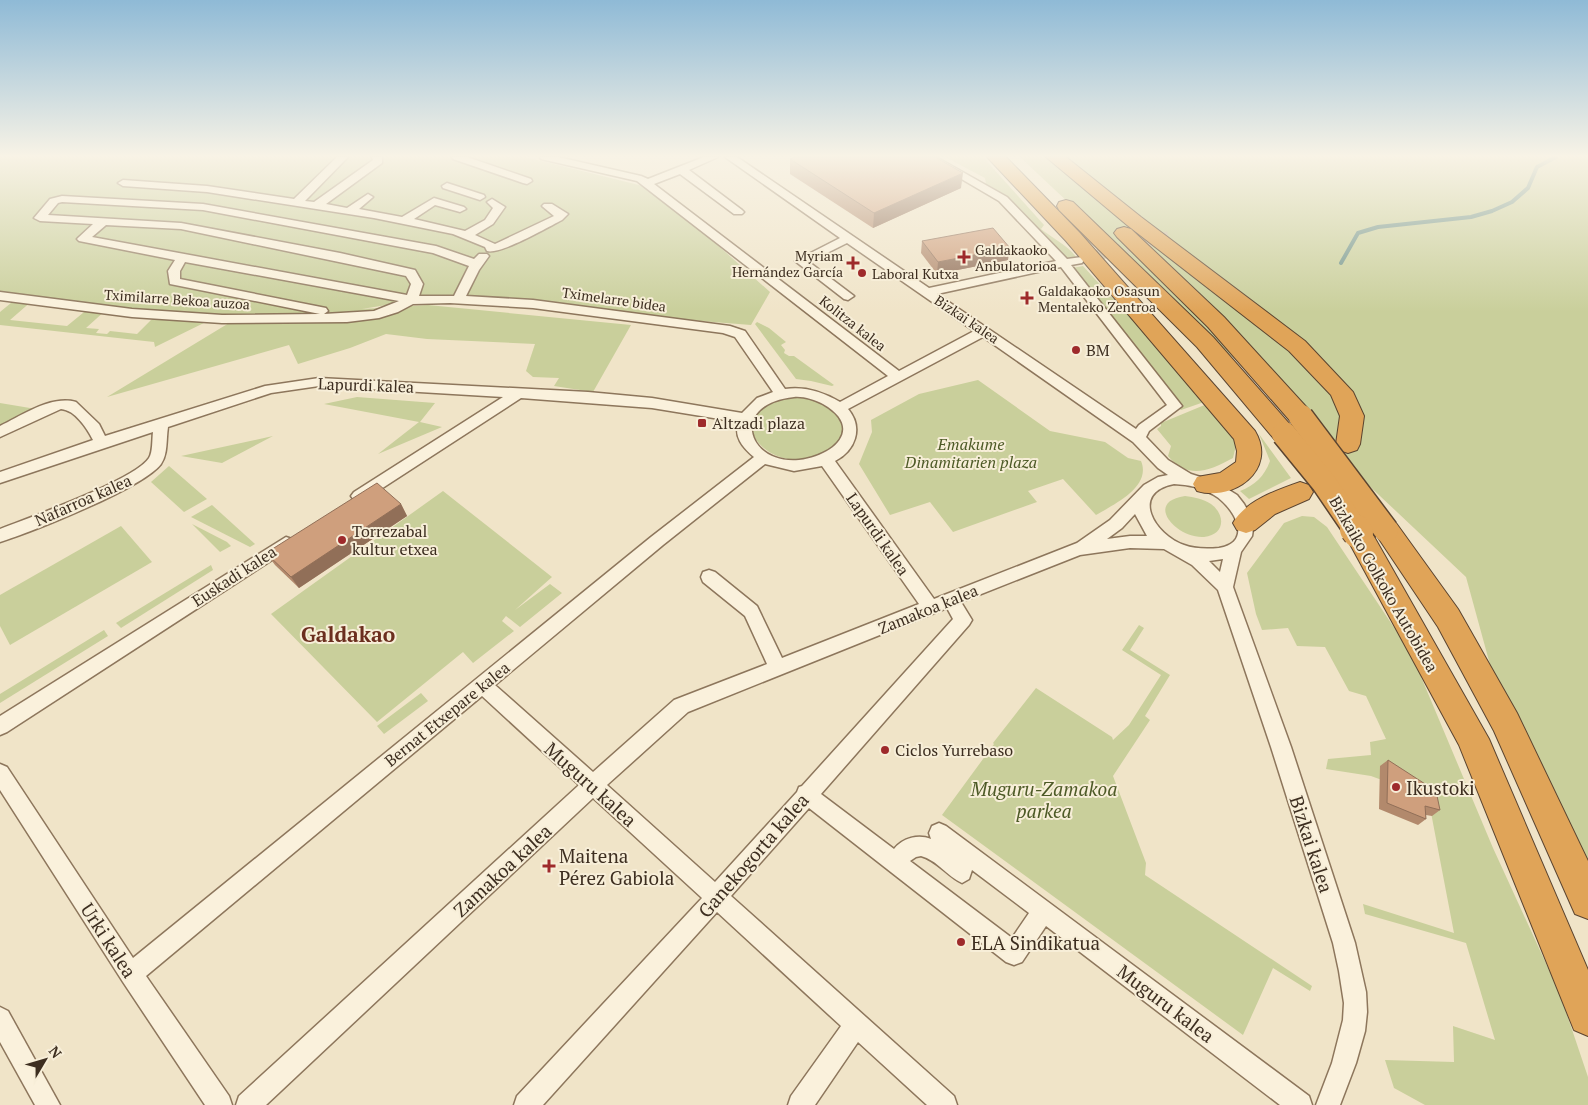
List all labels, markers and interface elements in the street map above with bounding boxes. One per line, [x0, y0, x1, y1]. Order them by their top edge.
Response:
place label: Galdakaoko Anbulatorioa [975, 240, 1057, 275]
place label: Myriam Hernández García [732, 246, 843, 281]
marker: Galdakaoko Anbulatorioa [957, 250, 971, 264]
marker: Myriam Hernández García [847, 257, 859, 269]
place label: Laboral Kutxa [872, 264, 959, 283]
marker: Laboral Kutxa [856, 267, 868, 279]
place label: Galdakaoko Osasun Mentaleko Zentroa [1038, 281, 1161, 316]
street label: Tximelarre bidea [561, 282, 667, 316]
street label: Tximilarre Bekoa auzoa [103, 284, 251, 314]
street label: Bizkai kalea [931, 290, 1003, 348]
street label: Kolitza kalea [816, 291, 890, 355]
marker: Galdakaoko Osasun Mentaleko Zentroa [1020, 291, 1034, 305]
place label: BM [1086, 339, 1110, 361]
marker: BM [1070, 344, 1082, 356]
street label: Lapurdi kalea [318, 372, 414, 398]
place label: Altzadi plaza [712, 412, 805, 434]
marker: Altzadi plaza [696, 417, 708, 429]
park label: Emakume Dinamitarien plaza [904, 433, 1037, 473]
street label: Nafarroa kalea [31, 469, 135, 531]
street label: Lapurdi kalea [841, 488, 915, 580]
street label: Bizkaiko Golkoko Autobidea [1324, 492, 1444, 676]
place label: Torrezabal kultur etxea [352, 520, 438, 560]
marker: Torrezabal kultur etxea [336, 534, 348, 546]
street label: Euskadi kalea [187, 540, 281, 612]
street label: Zamakoa kalea [875, 579, 981, 639]
district label: Galdakao [301, 620, 395, 648]
street label: Bernat Etxepare kalea [380, 657, 514, 771]
street label: Muguru kalea [540, 736, 643, 832]
place label: Ciclos Yurrebaso [895, 739, 1013, 761]
marker: Ciclos Yurrebaso [879, 744, 891, 756]
place label: Ikustoki [1406, 775, 1475, 800]
park label: Muguru-Zamakoa parkea [970, 776, 1117, 823]
marker: Ikustoki [1390, 781, 1402, 793]
street label: Ganekogorta kalea [692, 787, 814, 922]
street label: Bizkai kalea [1285, 792, 1340, 896]
street label: Zamakoa kalea [447, 818, 557, 922]
place label: Maitena Pérez Gabiola [559, 843, 675, 890]
marker: Maitena Pérez Gabiola [543, 860, 555, 872]
street label: Urki kalea [76, 898, 143, 983]
place label: ELA Sindikatua [971, 930, 1101, 955]
marker: ELA Sindikatua [955, 936, 967, 948]
street label: Muguru kalea [1112, 958, 1220, 1048]
north arrow [20, 1035, 70, 1085]
text: N [45, 1042, 67, 1062]

